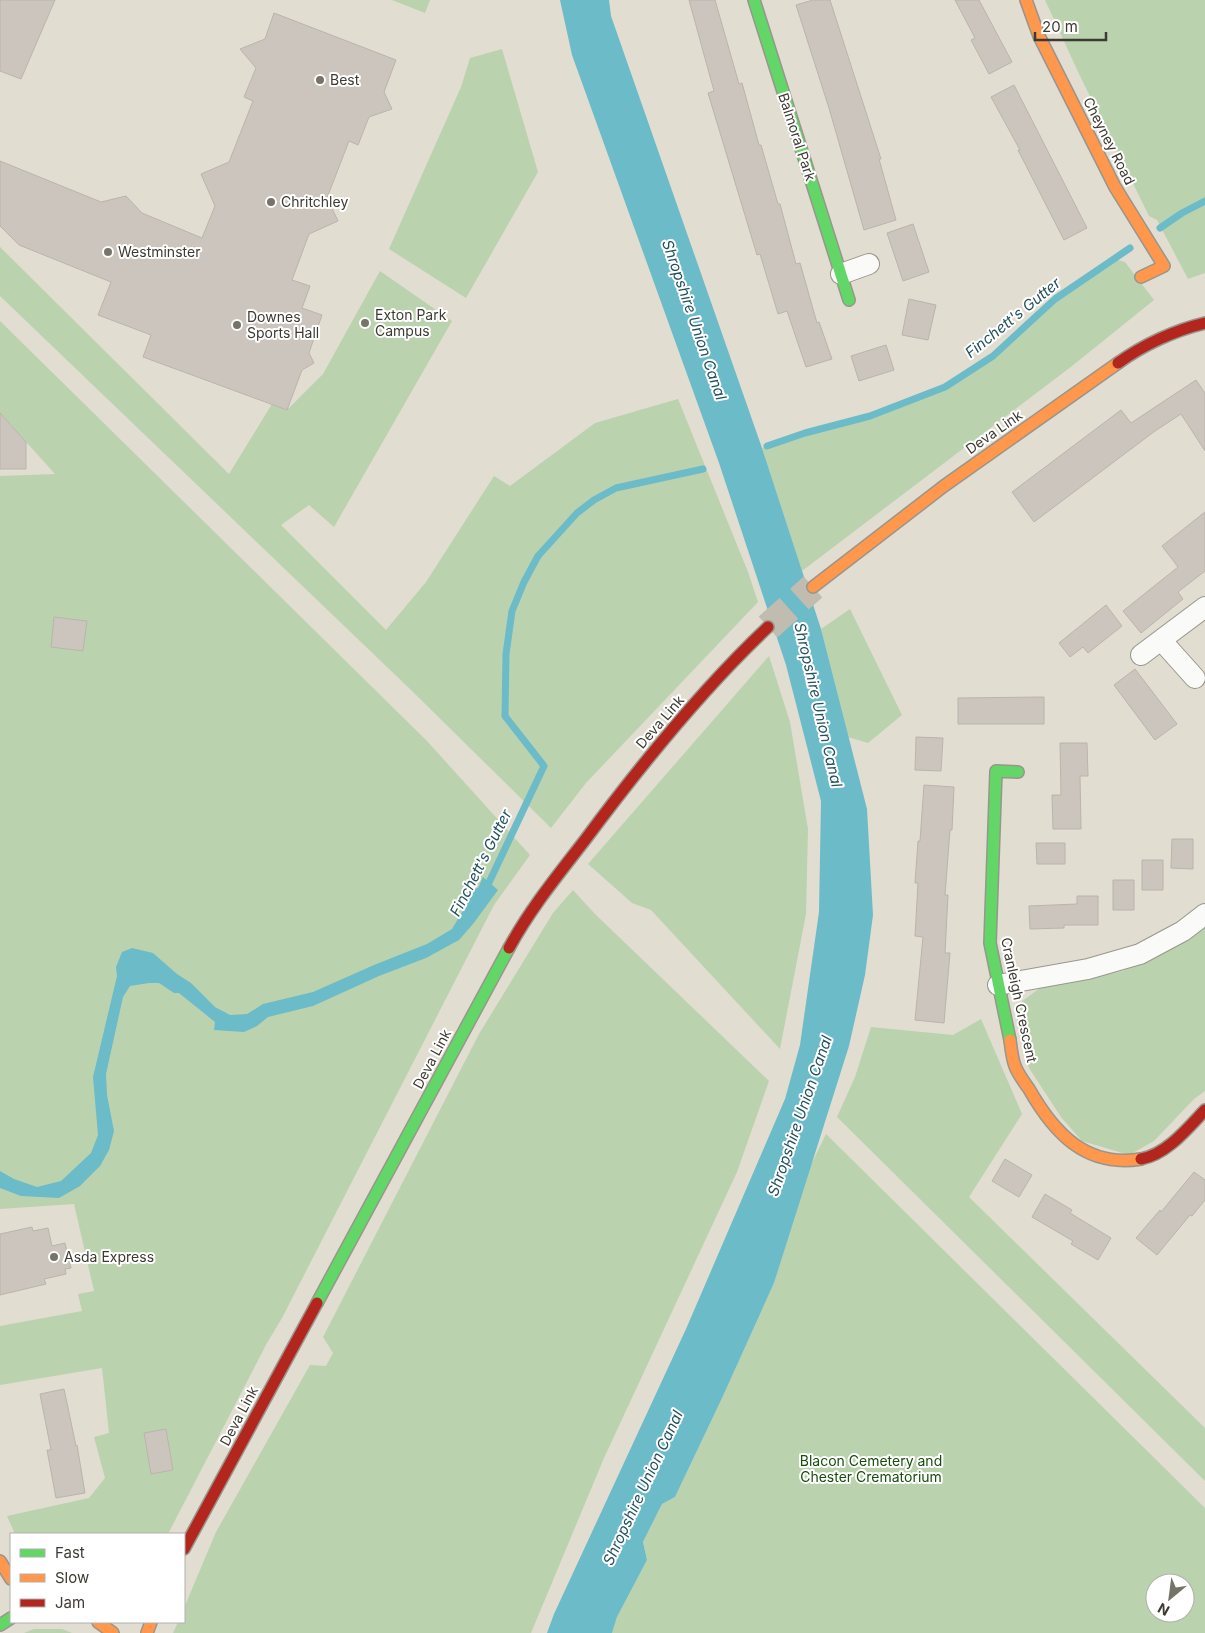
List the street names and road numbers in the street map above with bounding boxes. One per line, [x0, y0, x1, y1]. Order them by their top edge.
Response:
street label: Balmoral Park [775, 91, 820, 183]
street label: Cheyney Road [1080, 94, 1139, 187]
street label: Deva Link [962, 406, 1025, 457]
street label: Deva Link [632, 691, 688, 752]
street label: Cranleigh Crescent [998, 936, 1041, 1064]
street label: Deva Link [409, 1026, 454, 1091]
street label: Deva Link [216, 1383, 261, 1448]

